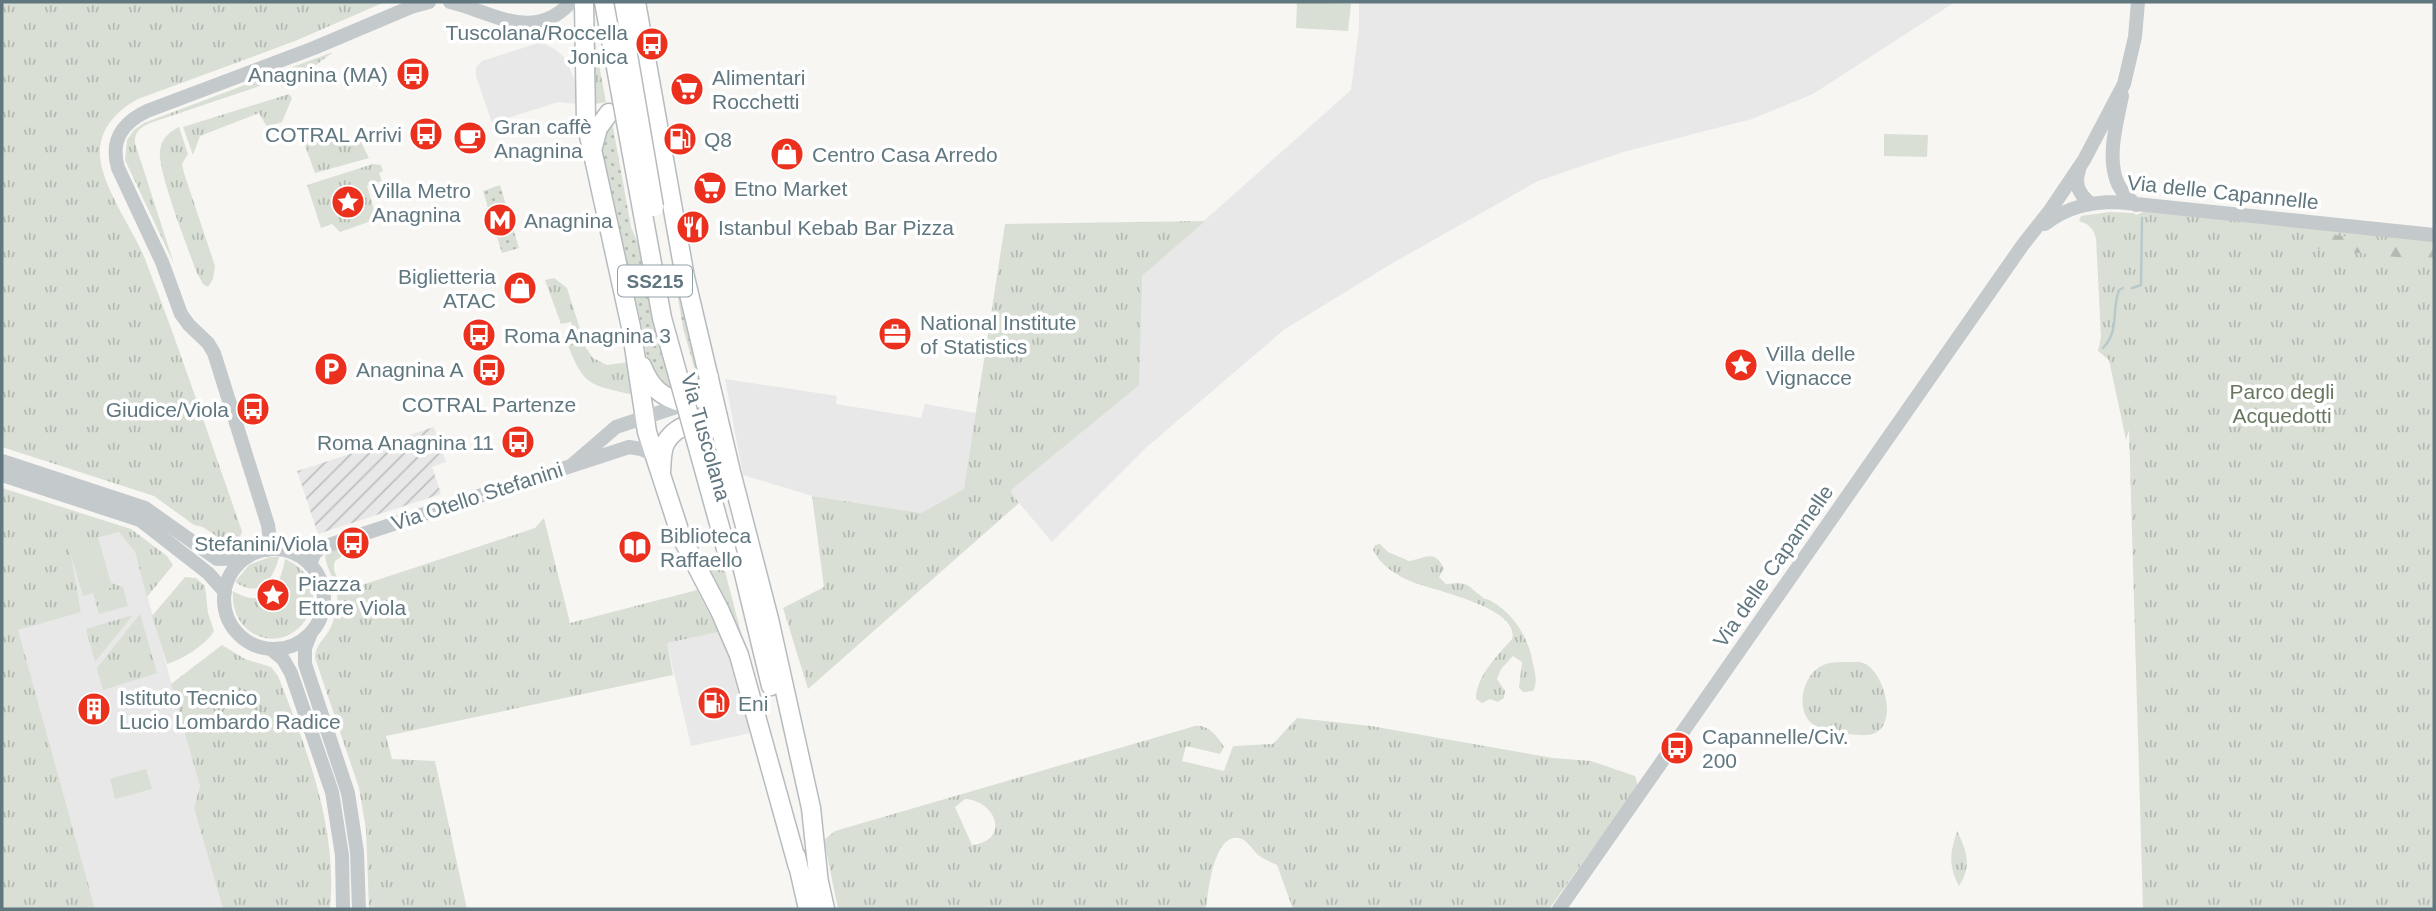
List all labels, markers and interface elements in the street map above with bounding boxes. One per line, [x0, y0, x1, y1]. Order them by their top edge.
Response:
place label: Tuscolana/Roccella Jonica [446, 21, 628, 68]
bus stop icon: Tuscolana/Roccella Jonica [633, 25, 671, 63]
bus stop icon: Anagnina (MA) [394, 55, 432, 93]
place label: Anagnina (MA) [248, 63, 388, 86]
place label: Alimentari Rocchetti [712, 66, 805, 113]
supermarket icon: Alimentari Rocchetti [668, 70, 706, 108]
bus stop icon: COTRAL Arrivi [407, 115, 445, 153]
place label: Gran caffè Anagnina [494, 115, 592, 162]
cafe icon: Gran caffè Anagnina [451, 119, 489, 157]
fuel station icon: Q8 [661, 120, 699, 158]
place label: COTRAL Arrivi [265, 123, 402, 146]
place label: Q8 [704, 128, 732, 151]
shop icon: Centro Casa Arredo [768, 135, 806, 173]
place label: Centro Casa Arredo [812, 143, 998, 166]
supermarket icon: Etno Market [691, 169, 729, 207]
street label: Via delle Capannelle [2126, 171, 2320, 213]
place label: Etno Market [734, 177, 847, 200]
place label: Villa Metro Anagnina [372, 179, 471, 226]
place icon: Villa Metro Anagnina [329, 183, 367, 221]
metro station icon: Anagnina [481, 201, 519, 239]
restaurant icon: Istanbul Kebab Bar Pizza [674, 208, 712, 246]
place label: Anagnina [524, 209, 613, 232]
place label: Istanbul Kebab Bar Pizza [718, 216, 954, 239]
place label: Biglietteria ATAC [398, 265, 496, 312]
road number: SS215 [618, 266, 692, 296]
shop icon: Biglietteria ATAC [501, 269, 539, 307]
place label: National Institute of Statistics [920, 311, 1076, 358]
office icon: National Institute of Statistics [876, 315, 914, 353]
bus stop icon: Roma Anagnina 3 [460, 316, 498, 354]
place label: Roma Anagnina 3 [504, 324, 671, 347]
place label: Villa delle Vignacce [1766, 342, 1856, 389]
place icon: Villa delle Vignacce [1722, 346, 1760, 384]
parking icon: Anagnina A [312, 350, 350, 388]
bus stop icon: COTRAL Partenze [470, 351, 508, 389]
place label: Anagnina A [356, 358, 463, 381]
street label: Via Tuscolana [677, 371, 735, 504]
park label: Parco degli Acquedotti [2229, 380, 2335, 427]
bus stop icon: Giudice/Viola [234, 390, 272, 428]
place label: COTRAL Partenze [402, 393, 576, 416]
place label: Giudice/Viola [106, 398, 229, 421]
bus stop icon: Roma Anagnina 11 [499, 423, 537, 461]
place label: Roma Anagnina 11 [317, 431, 494, 454]
street label: Via Otello Stefanini [389, 458, 565, 534]
street label: Via delle Capannelle [1708, 481, 1838, 651]
bus stop icon: Stefanini/Viola [334, 524, 372, 562]
place label: Biblioteca Raffaello [660, 524, 751, 571]
library icon: Biblioteca Raffaello [616, 528, 654, 566]
place label: Stefanini/Viola [194, 532, 328, 555]
place label: Piazza Ettore Viola [298, 572, 406, 619]
place icon: Piazza Ettore Viola [254, 576, 292, 614]
fuel station icon: Eni [695, 684, 733, 722]
place label: Istituto Tecnico Lucio Lombardo Radice [119, 686, 341, 733]
building icon: Istituto Tecnico Lucio Lombardo Radice [75, 690, 113, 728]
place label: Eni [738, 692, 768, 715]
place label: Capannelle/Civ. 200 [1702, 725, 1849, 772]
bus stop icon: Capannelle/Civ. 200 [1658, 729, 1696, 767]

